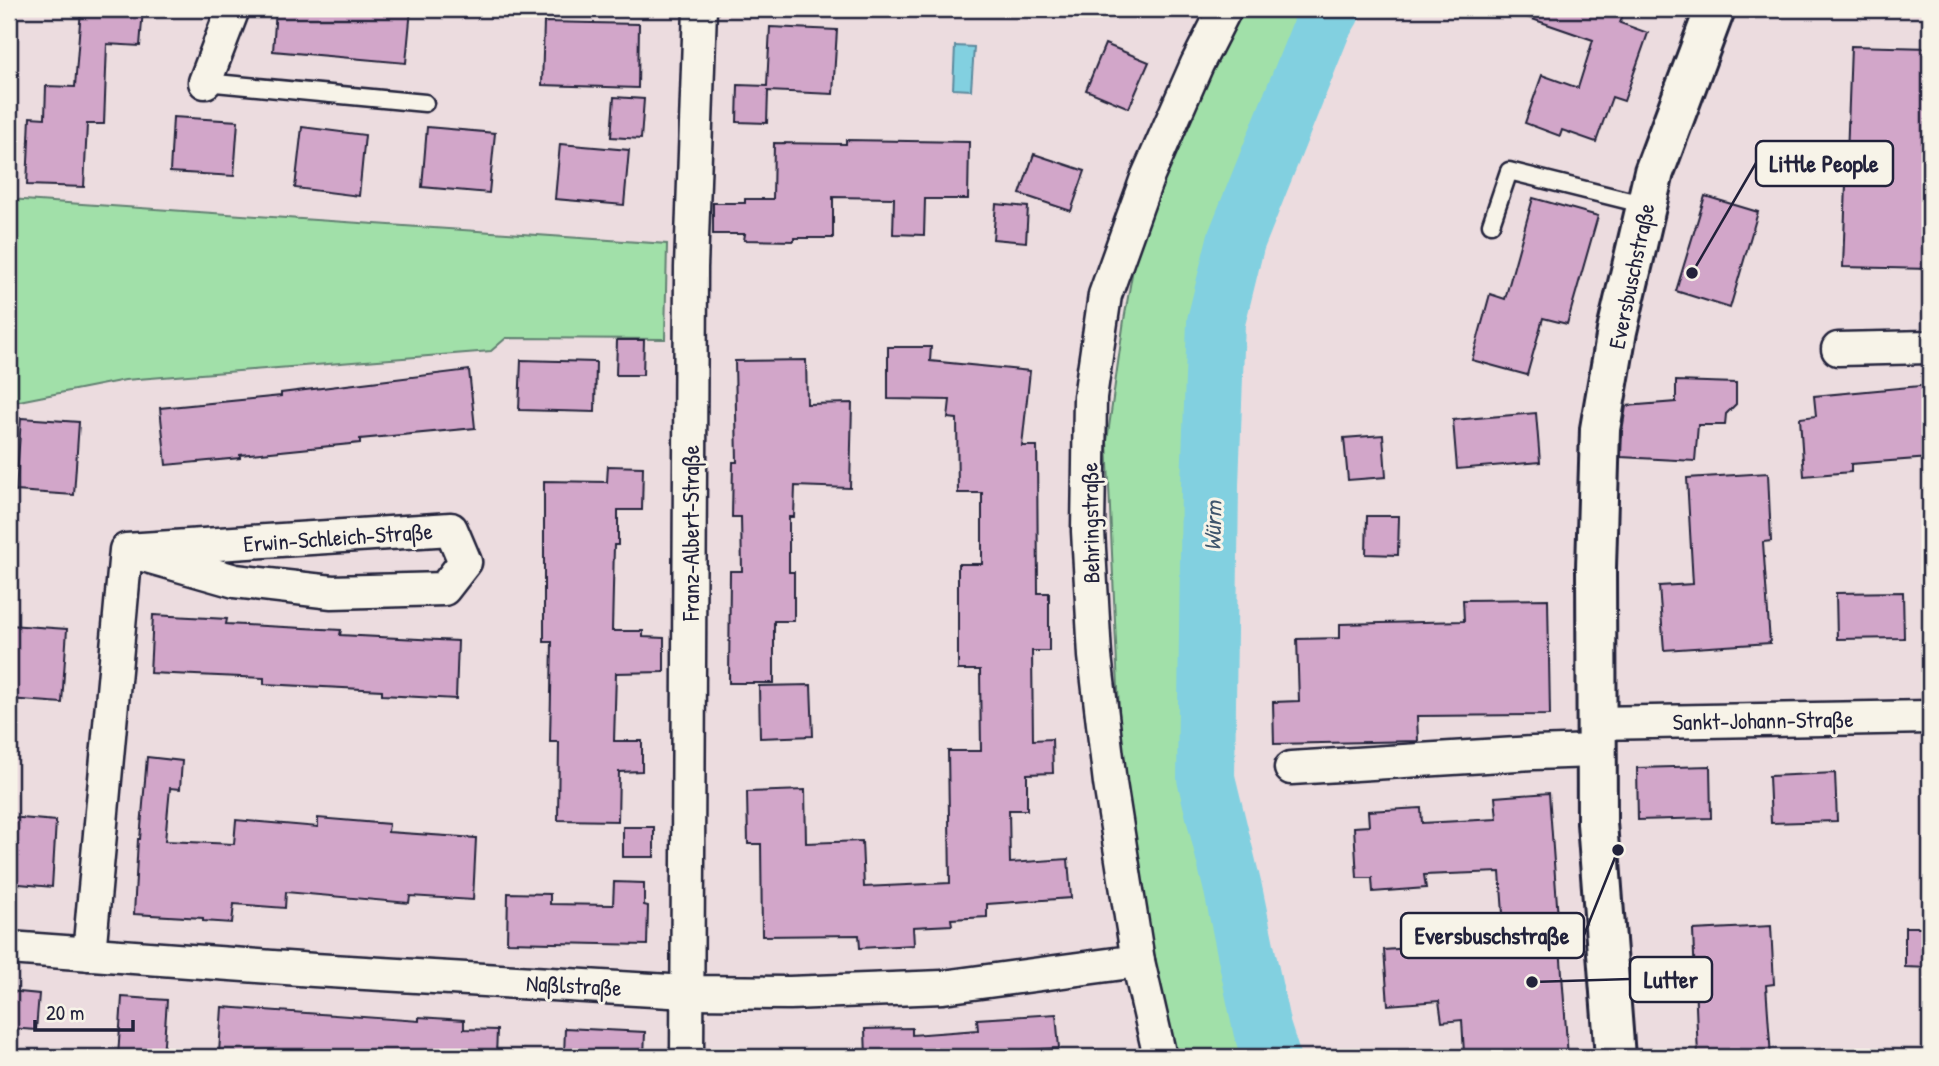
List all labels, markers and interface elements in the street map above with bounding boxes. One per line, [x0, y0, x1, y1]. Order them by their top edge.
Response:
callout: Little People [1756, 141, 1893, 186]
text: Little People [1769, 147, 1879, 180]
street label: Eversbuschstraße [1600, 200, 1662, 352]
street label: Franz-Albert-Straße [675, 445, 706, 622]
street label: Behringstraße [1073, 462, 1107, 584]
water label: Würm [1196, 500, 1228, 551]
street label: Erwin-Schleich-Straße [242, 515, 434, 559]
street label: Sankt-Johann-Straße [1672, 703, 1854, 737]
callout: Eversbuschstraße [1401, 913, 1584, 958]
text: Eversbuschstraße [1415, 919, 1570, 952]
callout: Lutter [1630, 957, 1712, 1002]
text: Lutter [1644, 963, 1699, 995]
street label: Naßlstraße [526, 967, 622, 1003]
scale bar [35, 989, 133, 1033]
text: 20 m [46, 998, 84, 1027]

